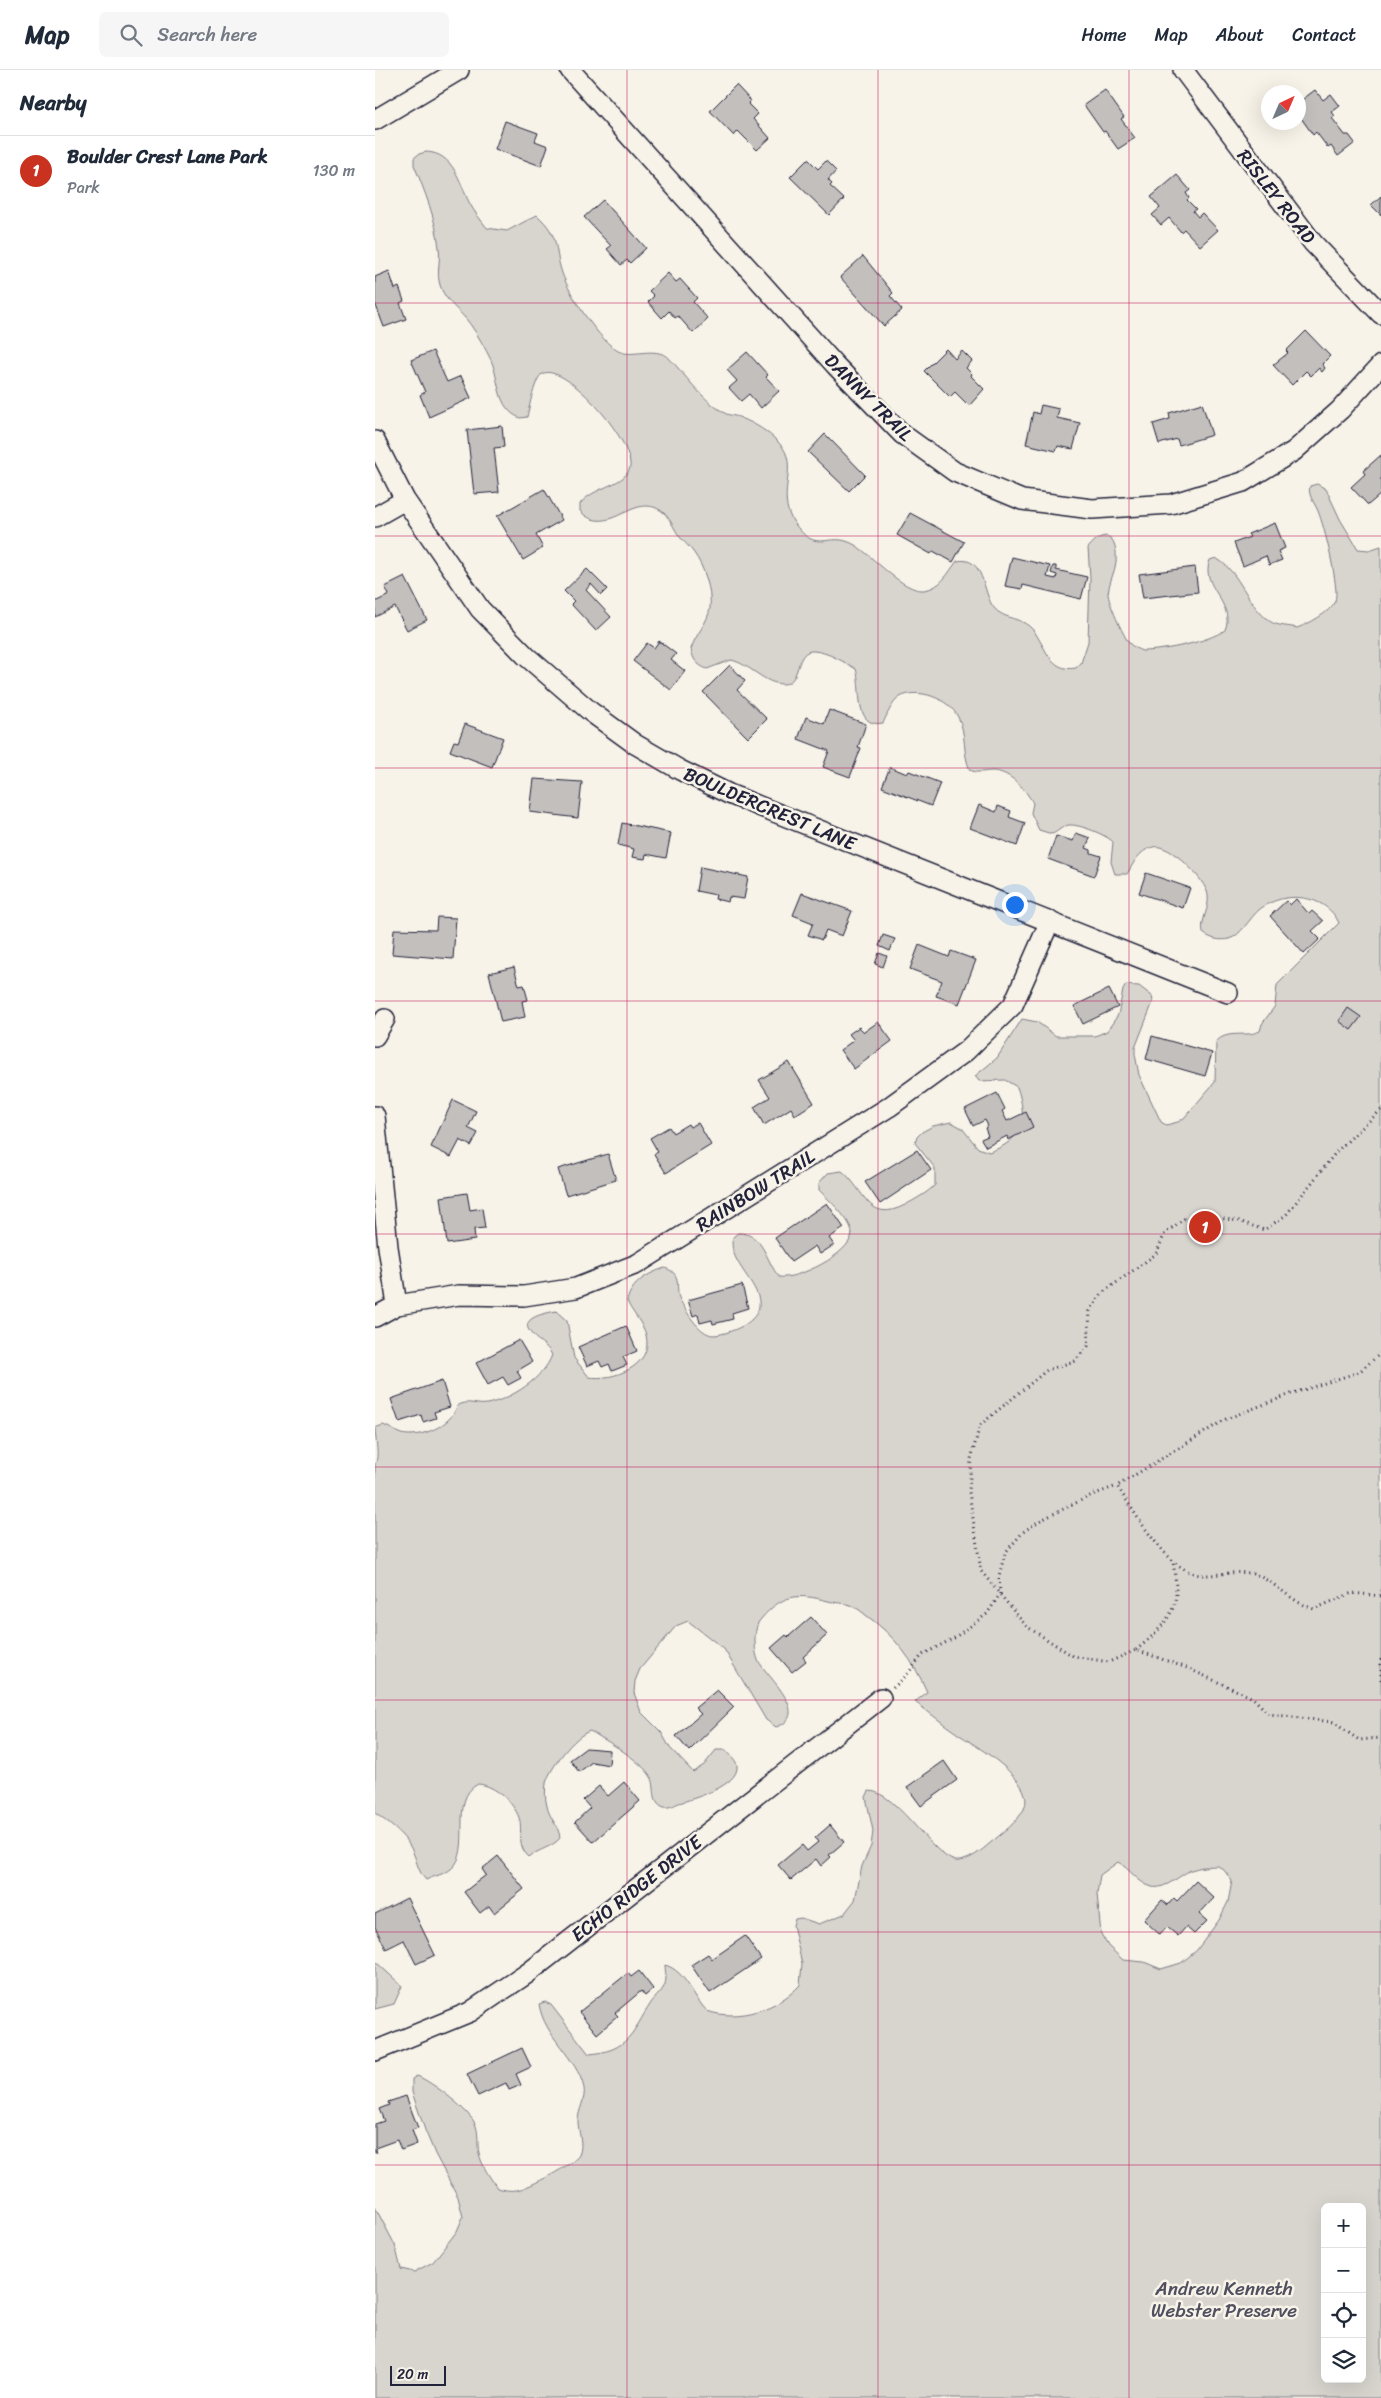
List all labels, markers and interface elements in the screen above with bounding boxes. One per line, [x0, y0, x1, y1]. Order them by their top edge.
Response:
search box [99, 12, 449, 57]
text: Map [25, 14, 69, 56]
text: Search here [157, 18, 257, 51]
text: Home [1082, 19, 1127, 51]
text: Map [1155, 19, 1188, 51]
text: About [1216, 19, 1264, 51]
text: Contact [1292, 19, 1356, 51]
icon: search [117, 21, 145, 49]
text: Nearby [20, 84, 86, 122]
north arrow [1261, 85, 1306, 130]
text: Boulder Crest Lane Park [67, 140, 268, 173]
street label: RISLEY ROAD [1229, 141, 1325, 252]
text: 1 [33, 156, 39, 185]
text: 130 m [313, 156, 355, 185]
text: Park [67, 173, 100, 202]
street label: DANNY TRAIL [816, 345, 921, 450]
street label: BOULDERCREST LANE [678, 757, 862, 860]
your location [1002, 892, 1028, 918]
street label: RAINBOW TRAIL [689, 1140, 822, 1240]
pin: 1 [1189, 1208, 1221, 1246]
street label: ECHO RIDGE DRIVE [563, 1825, 710, 1951]
map controls [1321, 2203, 1366, 2383]
button: + [1321, 2203, 1366, 2248]
button: − [1321, 2248, 1366, 2293]
park label: Andrew Kenneth Webster Preserve [1151, 2272, 1297, 2327]
button: locate [1321, 2293, 1366, 2338]
button: layers [1321, 2338, 1366, 2383]
text: 20 m [397, 2362, 428, 2387]
scale bar [390, 2363, 446, 2386]

